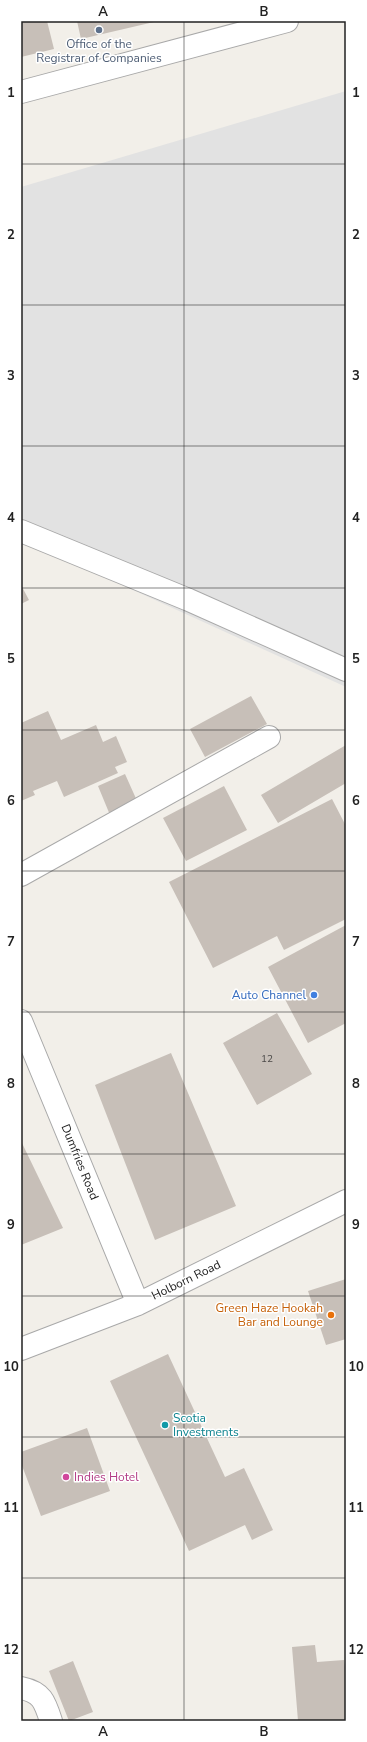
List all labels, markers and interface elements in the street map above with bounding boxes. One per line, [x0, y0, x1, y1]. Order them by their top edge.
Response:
text: A [98, 3, 108, 21]
text: B [260, 3, 269, 21]
marker: Office of the Registrar of Companies [94, 25, 104, 35]
place label: Office of the Registrar of Companies [36, 36, 162, 66]
text: 1 [7, 84, 15, 102]
text: 1 [352, 84, 360, 102]
text: 2 [7, 226, 15, 244]
text: 2 [352, 226, 360, 244]
text: 3 [7, 367, 15, 385]
text: 3 [352, 367, 360, 385]
text: 4 [7, 509, 15, 527]
text: 4 [352, 509, 360, 527]
text: 5 [7, 650, 15, 668]
text: 5 [352, 650, 360, 668]
text: 6 [7, 792, 15, 810]
text: 6 [352, 792, 360, 810]
text: 7 [7, 933, 15, 951]
text: 7 [352, 933, 360, 951]
place label: Auto Channel [232, 987, 306, 1003]
marker: Auto Channel [309, 990, 319, 1000]
house number: 12 [261, 1052, 273, 1066]
text: 8 [7, 1075, 15, 1093]
text: 8 [352, 1075, 360, 1093]
street label: Dumfries Road [58, 1122, 102, 1202]
text: 9 [7, 1216, 15, 1234]
text: 9 [352, 1216, 360, 1234]
street label: Holborn Road [149, 1256, 223, 1304]
place label: Green Haze Hookah Bar and Lounge [215, 1300, 323, 1330]
marker: Green Haze Hookah Bar and Lounge [326, 1310, 336, 1320]
text: 10 [3, 1358, 19, 1376]
text: 10 [348, 1358, 364, 1376]
place label: Scotia Investments [173, 1410, 239, 1440]
marker: Scotia Investments [160, 1420, 170, 1430]
place label: Indies Hotel [74, 1469, 139, 1485]
marker: Indies Hotel [61, 1472, 71, 1482]
text: 11 [3, 1499, 19, 1517]
text: 11 [348, 1499, 364, 1517]
text: 12 [3, 1641, 19, 1659]
text: 12 [348, 1641, 364, 1659]
text: A [98, 1723, 108, 1741]
text: B [260, 1723, 269, 1741]

